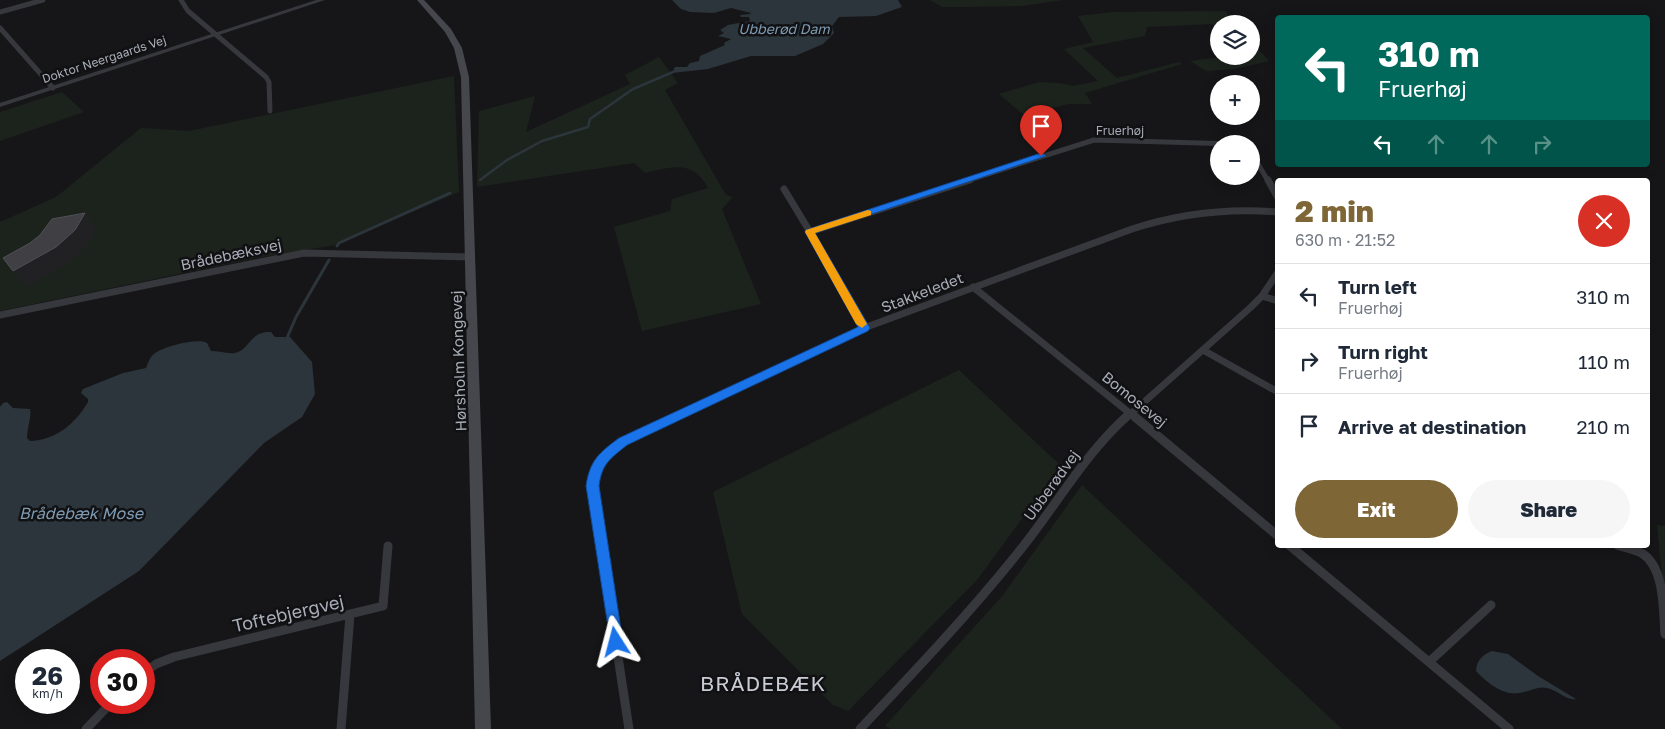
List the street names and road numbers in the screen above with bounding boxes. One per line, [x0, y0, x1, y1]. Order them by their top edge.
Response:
street label: Doktor Neergaards Vej [40, 32, 168, 86]
street label: Fruerhøj [1096, 123, 1144, 138]
street label: Brådebæksvej [179, 235, 283, 273]
street label: Stakkeledet [878, 268, 966, 316]
street label: Hørsholm Kongevej [447, 290, 469, 432]
street label: Bomosevej [1099, 367, 1171, 431]
street label: Ubberødvej [1019, 446, 1083, 524]
street label: Toftebjergvej [230, 589, 346, 637]

